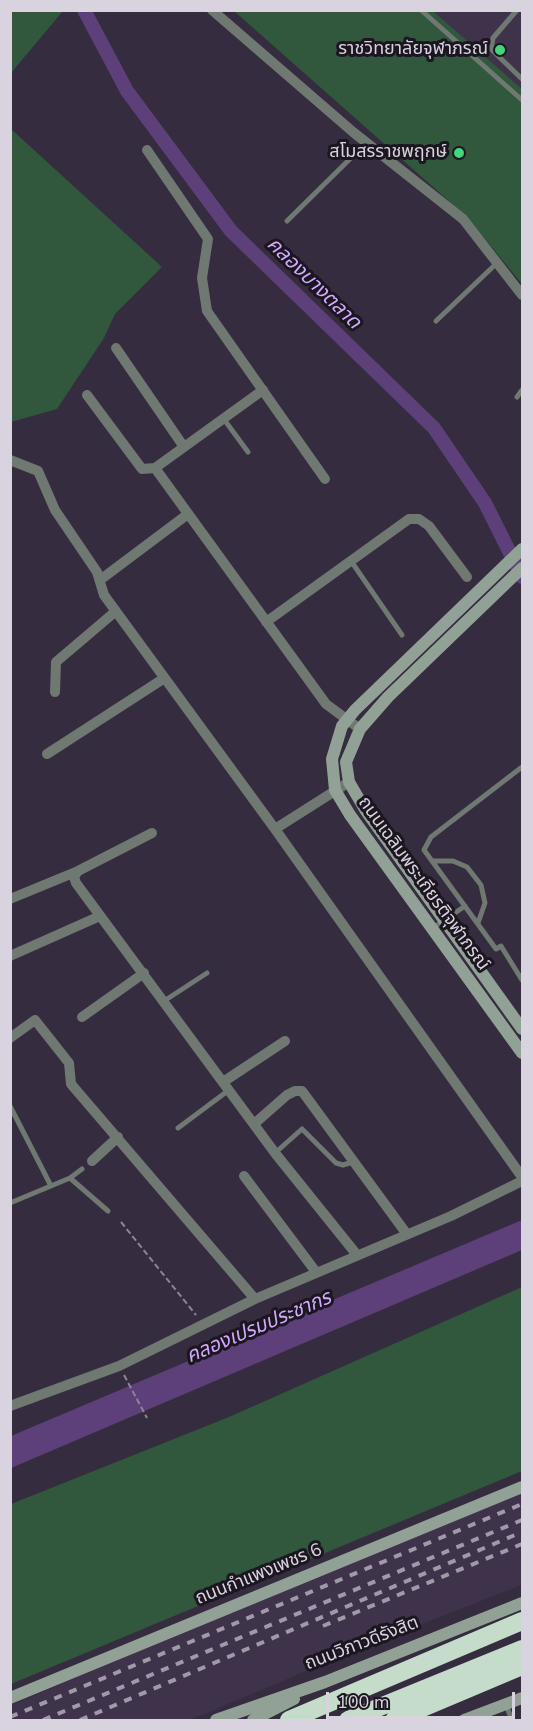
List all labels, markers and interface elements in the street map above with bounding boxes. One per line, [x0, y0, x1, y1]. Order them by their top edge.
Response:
place label: ราชวิทยาลัยจุฬาภรณ์ [338, 39, 488, 61]
marker: ราชวิทยาลัยจุฬาภรณ์ [493, 43, 507, 57]
place label: สโมสรราชพฤกษ์ [329, 142, 447, 164]
marker: สโมสรราชพฤกษ์ [452, 146, 466, 160]
water label: คลองบางตลาด [261, 233, 365, 335]
street label: ถนนเฉลิมพระเกียรติจุฬาภรณ์ [353, 793, 493, 975]
water label: คลองเปรมประชากร [183, 1287, 335, 1369]
street label: ถนนกำแพงเพชร 6 [193, 1540, 325, 1610]
street label: ถนนวิภาวดีรังสิต [302, 1612, 422, 1676]
scale bar [329, 1680, 518, 1718]
text: 100 m [337, 1690, 389, 1714]

